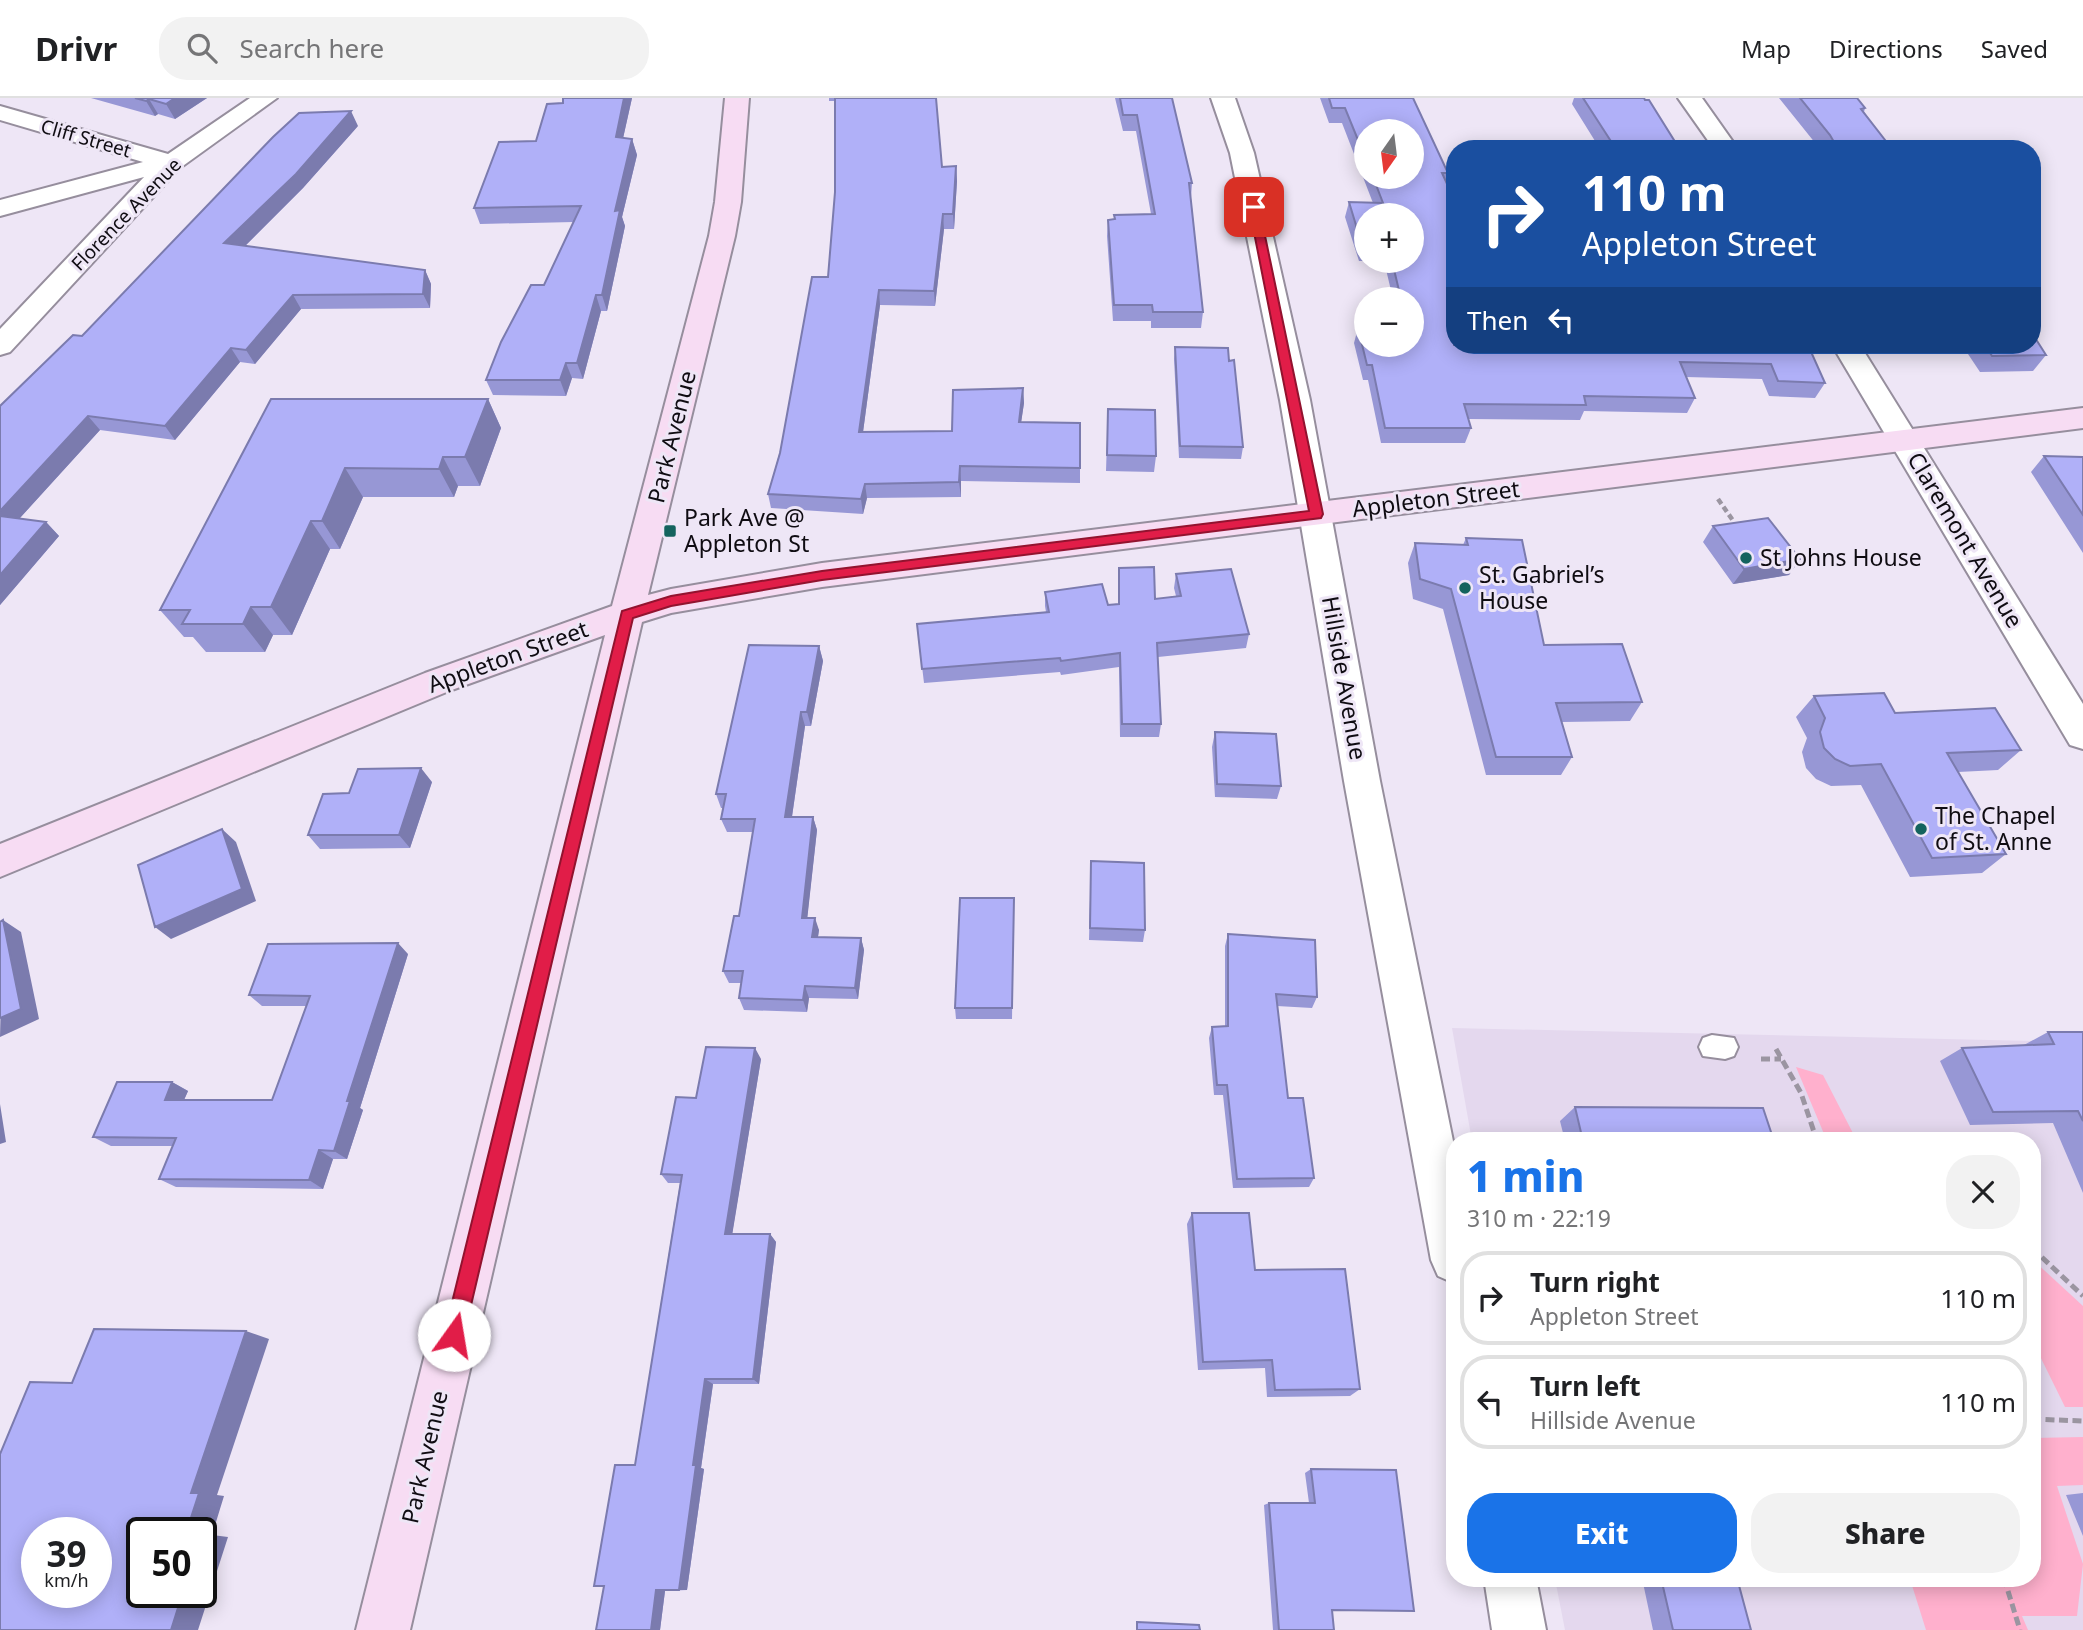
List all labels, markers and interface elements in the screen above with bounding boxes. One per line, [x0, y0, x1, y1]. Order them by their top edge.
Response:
search box [159, 17, 649, 80]
text: Drivr [35, 26, 117, 71]
icon: search [183, 29, 221, 67]
text: Search here [239, 30, 384, 66]
text: Map [1741, 32, 1791, 65]
text: Directions [1829, 32, 1943, 65]
text: Saved [1981, 32, 2048, 65]
street label: Cliff Street [38, 113, 134, 163]
north arrow [1354, 119, 1424, 189]
map controls [1354, 119, 1424, 357]
street label: Florence Avenue [65, 152, 187, 276]
text: 110 m [1582, 159, 1727, 225]
icon: right [1467, 168, 1558, 259]
pin [1224, 177, 1284, 237]
icon: arrive [1235, 188, 1273, 226]
button: + [1354, 203, 1424, 273]
text: Appleton Street [1582, 222, 1816, 265]
button: − [1354, 287, 1424, 357]
icon: left [1542, 301, 1580, 339]
text: Then [1467, 302, 1528, 338]
street label: Park Avenue [639, 367, 703, 506]
street label: Claremont Avenue [1901, 446, 2031, 633]
street label: Appleton Street [1350, 472, 1521, 524]
place label: Park Ave @ Appleton St [684, 501, 809, 559]
marker: Park Ave @ Appleton St [662, 523, 678, 539]
place label: St Johns House [1760, 541, 1922, 573]
marker: St Johns House [1738, 550, 1754, 566]
place label: St. Gabriel’s House [1479, 558, 1605, 616]
marker: St. Gabriel’s House [1457, 580, 1473, 596]
street label: Hillside Avenue [1315, 593, 1375, 762]
street label: Appleton Street [423, 612, 592, 700]
place label: The Chapel of St. Anne [1935, 799, 2056, 857]
marker: The Chapel of St. Anne [1913, 821, 1929, 837]
text: 1 min [1467, 1147, 1584, 1204]
button: close [1946, 1155, 2020, 1229]
text: 310 m · 22:19 [1467, 1202, 1611, 1234]
text: Turn right [1530, 1264, 1660, 1300]
icon: right [1471, 1279, 1509, 1317]
text: 110 m [1940, 1280, 2016, 1316]
position arrow [417, 1298, 491, 1372]
text: Appleton Street [1530, 1300, 1699, 1332]
text: Turn left [1530, 1368, 1641, 1404]
icon: left [1471, 1383, 1509, 1421]
text: 110 m [1940, 1384, 2016, 1420]
street label: Park Avenue [393, 1387, 455, 1526]
text: Hillside Avenue [1530, 1404, 1696, 1436]
button: Exit [1467, 1493, 1737, 1573]
button: Share [1751, 1493, 2020, 1573]
speed limit sign: 50 [126, 1517, 217, 1608]
text: 39 [46, 1530, 87, 1577]
text: km/h [44, 1568, 89, 1592]

